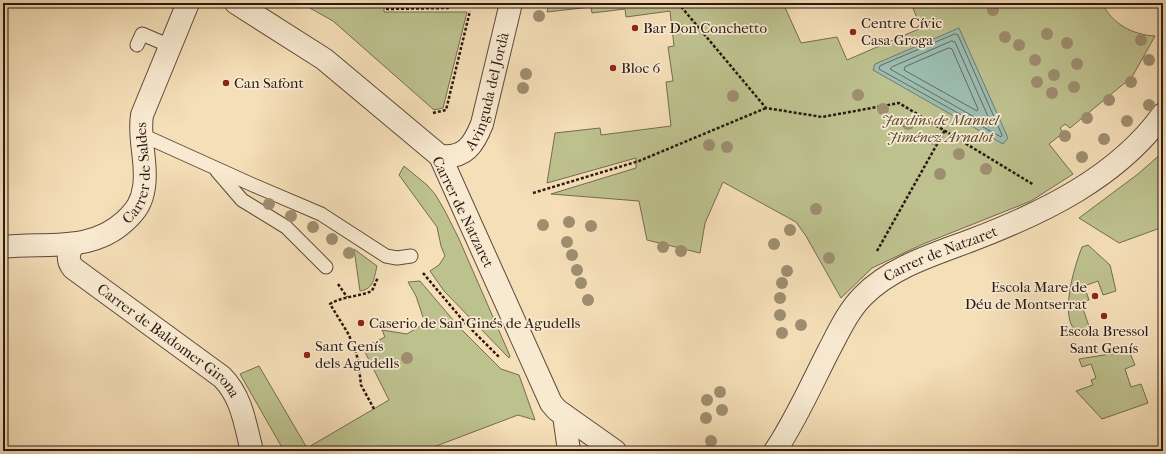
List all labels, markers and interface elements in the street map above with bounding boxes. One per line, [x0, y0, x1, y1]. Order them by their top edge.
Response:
place label: Centre Cívic Casa Groga [861, 14, 942, 49]
place label: Bar Don Conchetto [643, 19, 767, 37]
marker: Bar Don Conchetto [630, 23, 640, 33]
marker: Centre Cívic Casa Groga [848, 27, 858, 37]
street label: Avinguda del Jordà [460, 29, 513, 155]
place label: Bloc 6 [621, 59, 661, 77]
marker: Bloc 6 [608, 63, 618, 73]
place label: Can Safont [234, 74, 304, 92]
marker: Can Safont [221, 78, 231, 88]
park label: Jardins de Manuel Jiménez Arnalot [881, 111, 1001, 146]
street label: Carrer de Saldes [118, 121, 154, 228]
street label: Carrer de Natzaret [428, 153, 498, 271]
street label: Carrer de Natzaret [880, 222, 1001, 286]
place label: Escola Mare de Déu de Montserrat [965, 278, 1088, 313]
street label: Carrer de Baldomer Girona [94, 280, 244, 401]
marker: Escola Mare de Déu de Montserrat [1090, 291, 1100, 301]
marker: Escola Bressol Sant Genís [1099, 311, 1109, 321]
place label: Caserio de San Ginés de Agudells [369, 314, 581, 332]
marker: Caserio de San Ginés de Agudells [356, 318, 366, 328]
place label: Escola Bressol Sant Genís [1059, 322, 1149, 357]
place label: Sant Genís dels Agudells [315, 337, 400, 372]
marker: Sant Genís dels Agudells [302, 350, 312, 360]

